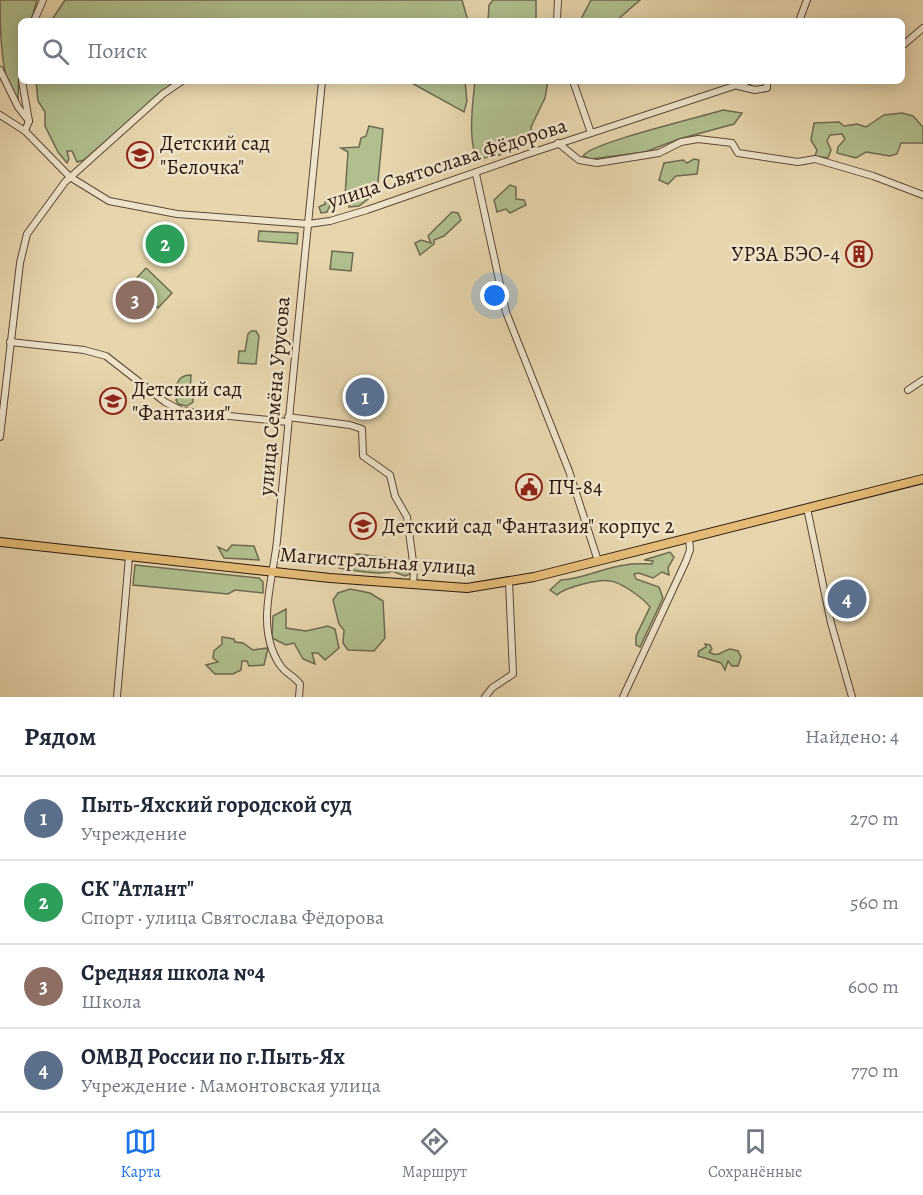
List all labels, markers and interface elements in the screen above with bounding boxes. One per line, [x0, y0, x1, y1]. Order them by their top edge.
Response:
search box [18, 18, 905, 84]
icon: search [39, 35, 72, 68]
text: Поиск [87, 36, 147, 66]
street label: улица Святослава Фёдорова [323, 111, 571, 215]
place label: Детский сад "Белочка" [160, 129, 270, 181]
school or university icon: Детский сад "Белочка" [125, 140, 155, 170]
pin: 2 [146, 222, 184, 266]
building icon: УРЗА БЭО-4 [844, 239, 874, 269]
place label: УРЗА БЭО-4 [731, 240, 840, 268]
pin: 3 [116, 278, 154, 322]
your location [480, 281, 509, 310]
street label: улица Семёна Урусова [251, 295, 297, 498]
pin: 1 [346, 374, 385, 420]
place label: Детский сад "Фантазия" [132, 375, 242, 427]
school or university icon: Детский сад "Фантазия" [98, 386, 128, 416]
public building icon: ПЧ-84 [514, 472, 544, 502]
place label: ПЧ-84 [548, 473, 603, 501]
school or university icon: Детский сад "Фантазия" корпус 2 [348, 511, 378, 541]
place label: Детский сад "Фантазия" корпус 2 [382, 512, 675, 540]
street label: Магистральная улица [279, 540, 477, 582]
pin: 4 [828, 576, 866, 622]
text: Рядом [24, 719, 96, 754]
text: Найдено: 4 [805, 723, 899, 750]
text: Пыть-Яхский городской суд [81, 790, 352, 820]
text: 1 [40, 805, 47, 832]
text: 270 m [850, 805, 899, 832]
text: Учреждение [81, 820, 187, 847]
text: СК "Атлант" [81, 874, 194, 904]
text: 2 [39, 889, 48, 916]
text: 560 m [850, 889, 899, 916]
text: Спорт · улица Святослава Фёдорова [81, 904, 384, 931]
text: Средняя школа №4 [81, 958, 265, 988]
text: 3 [39, 973, 48, 1000]
text: 600 m [848, 973, 899, 1000]
text: Школа [81, 988, 141, 1015]
text: ОМВД России по г.Пыть-Ях [81, 1042, 345, 1072]
text: 4 [39, 1057, 48, 1084]
text: 770 m [851, 1057, 899, 1084]
text: Учреждение · Мамонтовская улица [81, 1072, 381, 1099]
tab: Карта [121, 1125, 161, 1183]
tab: Маршрут [402, 1125, 467, 1183]
tab: Сохранённые [708, 1125, 802, 1183]

